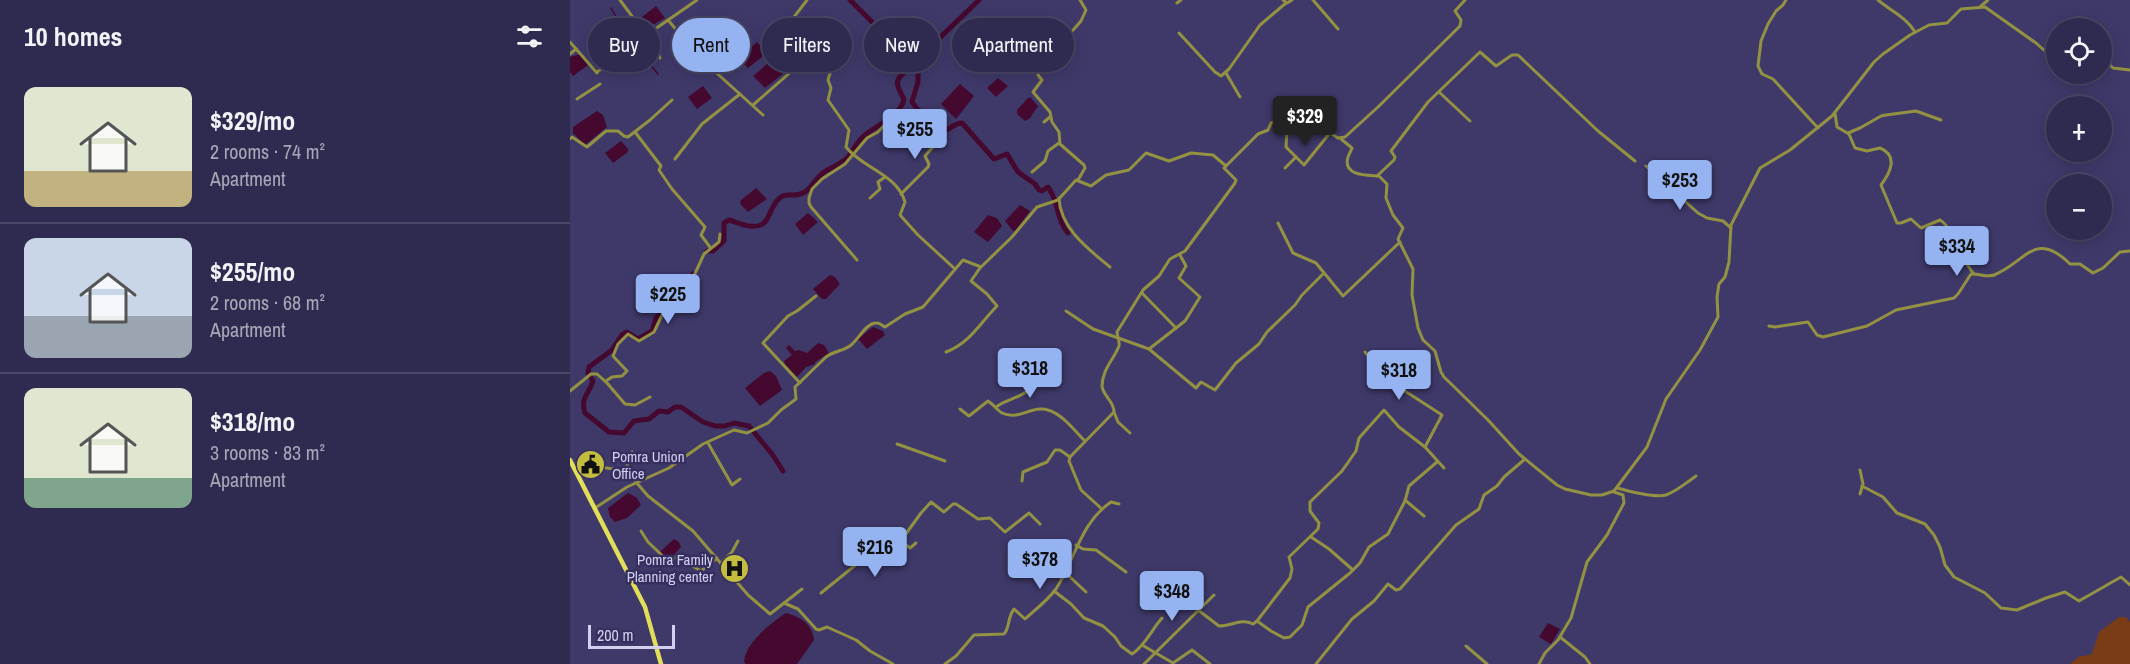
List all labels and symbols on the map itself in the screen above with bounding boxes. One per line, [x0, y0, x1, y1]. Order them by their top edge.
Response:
pin: $329 [1269, 96, 1341, 147]
pin: $255 [879, 109, 951, 160]
pin: $253 [1644, 160, 1716, 211]
pin: $334 [1921, 226, 1993, 277]
pin: $225 [632, 274, 704, 325]
pin: $318 [994, 348, 1066, 399]
pin: $318 [1363, 350, 1435, 401]
place label: Pomra Union Office [612, 446, 684, 484]
public building icon: Pomra Union Office [575, 449, 607, 481]
pin: $216 [839, 527, 911, 578]
pin: $378 [1004, 539, 1076, 590]
place label: Pomra Family Planning center [627, 549, 714, 587]
hospital icon: Pomra Family Planning center [718, 552, 750, 584]
pin: $348 [1136, 571, 1208, 622]
scale bar [588, 622, 675, 650]

